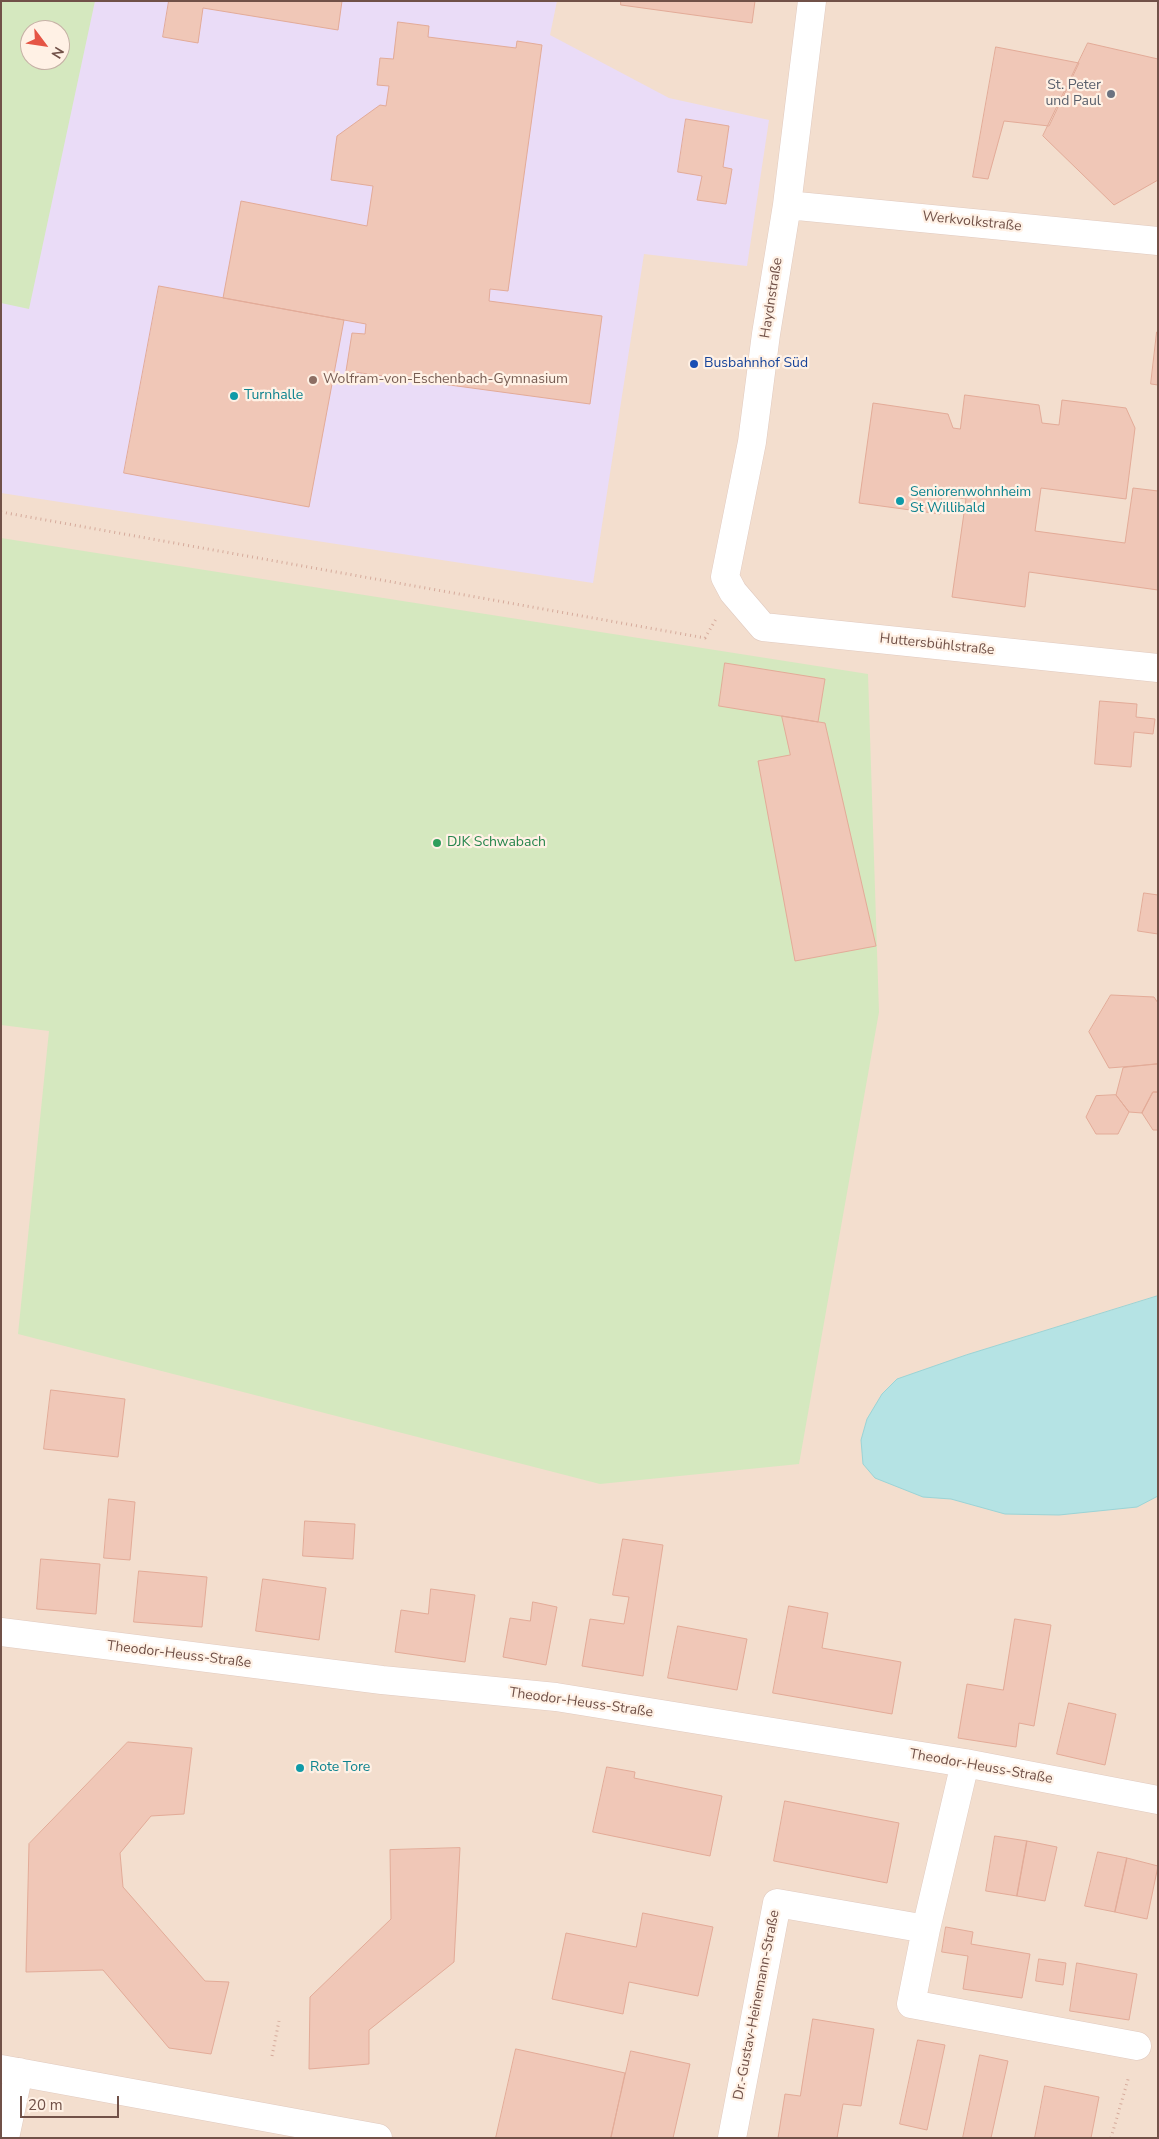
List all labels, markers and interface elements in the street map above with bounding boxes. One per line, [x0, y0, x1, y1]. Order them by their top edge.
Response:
north arrow [20, 20, 70, 70]
text: N [47, 43, 68, 62]
place label: St. Peter und Paul [1045, 78, 1101, 110]
marker: St. Peter und Paul [1105, 88, 1117, 100]
street label: Werkvolkstraße [922, 208, 1022, 236]
street label: Haydnstraße [757, 257, 787, 339]
place label: Busbahnhof Süd [704, 356, 808, 372]
marker: Busbahnhof Süd [688, 358, 700, 370]
place label: Wolfram-von-Eschenbach-Gymnasium [323, 372, 568, 388]
marker: Wolfram-von-Eschenbach-Gymnasium [307, 374, 319, 386]
place label: Turnhalle [244, 388, 303, 404]
marker: Turnhalle [228, 390, 240, 402]
place label: Seniorenwohnheim St Willibald [910, 485, 1031, 518]
marker: Seniorenwohnheim St Willibald [894, 495, 906, 507]
street label: Huttersbühlstraße [879, 631, 995, 659]
place label: DJK Schwabach [447, 835, 546, 851]
marker: DJK Schwabach [431, 837, 443, 849]
street label: Theodor-Heuss-Straße [106, 1638, 252, 1672]
street label: Theodor-Heuss-Straße [508, 1685, 654, 1721]
street label: Theodor-Heuss-Straße [908, 1746, 1054, 1788]
place label: Rote Tore [310, 1760, 370, 1776]
marker: Rote Tore [294, 1762, 306, 1774]
street label: Dr.-Gustav-Heinemann-Straße [730, 1909, 784, 2101]
scale bar [22, 2086, 121, 2118]
text: 20 m [28, 2095, 63, 2115]

